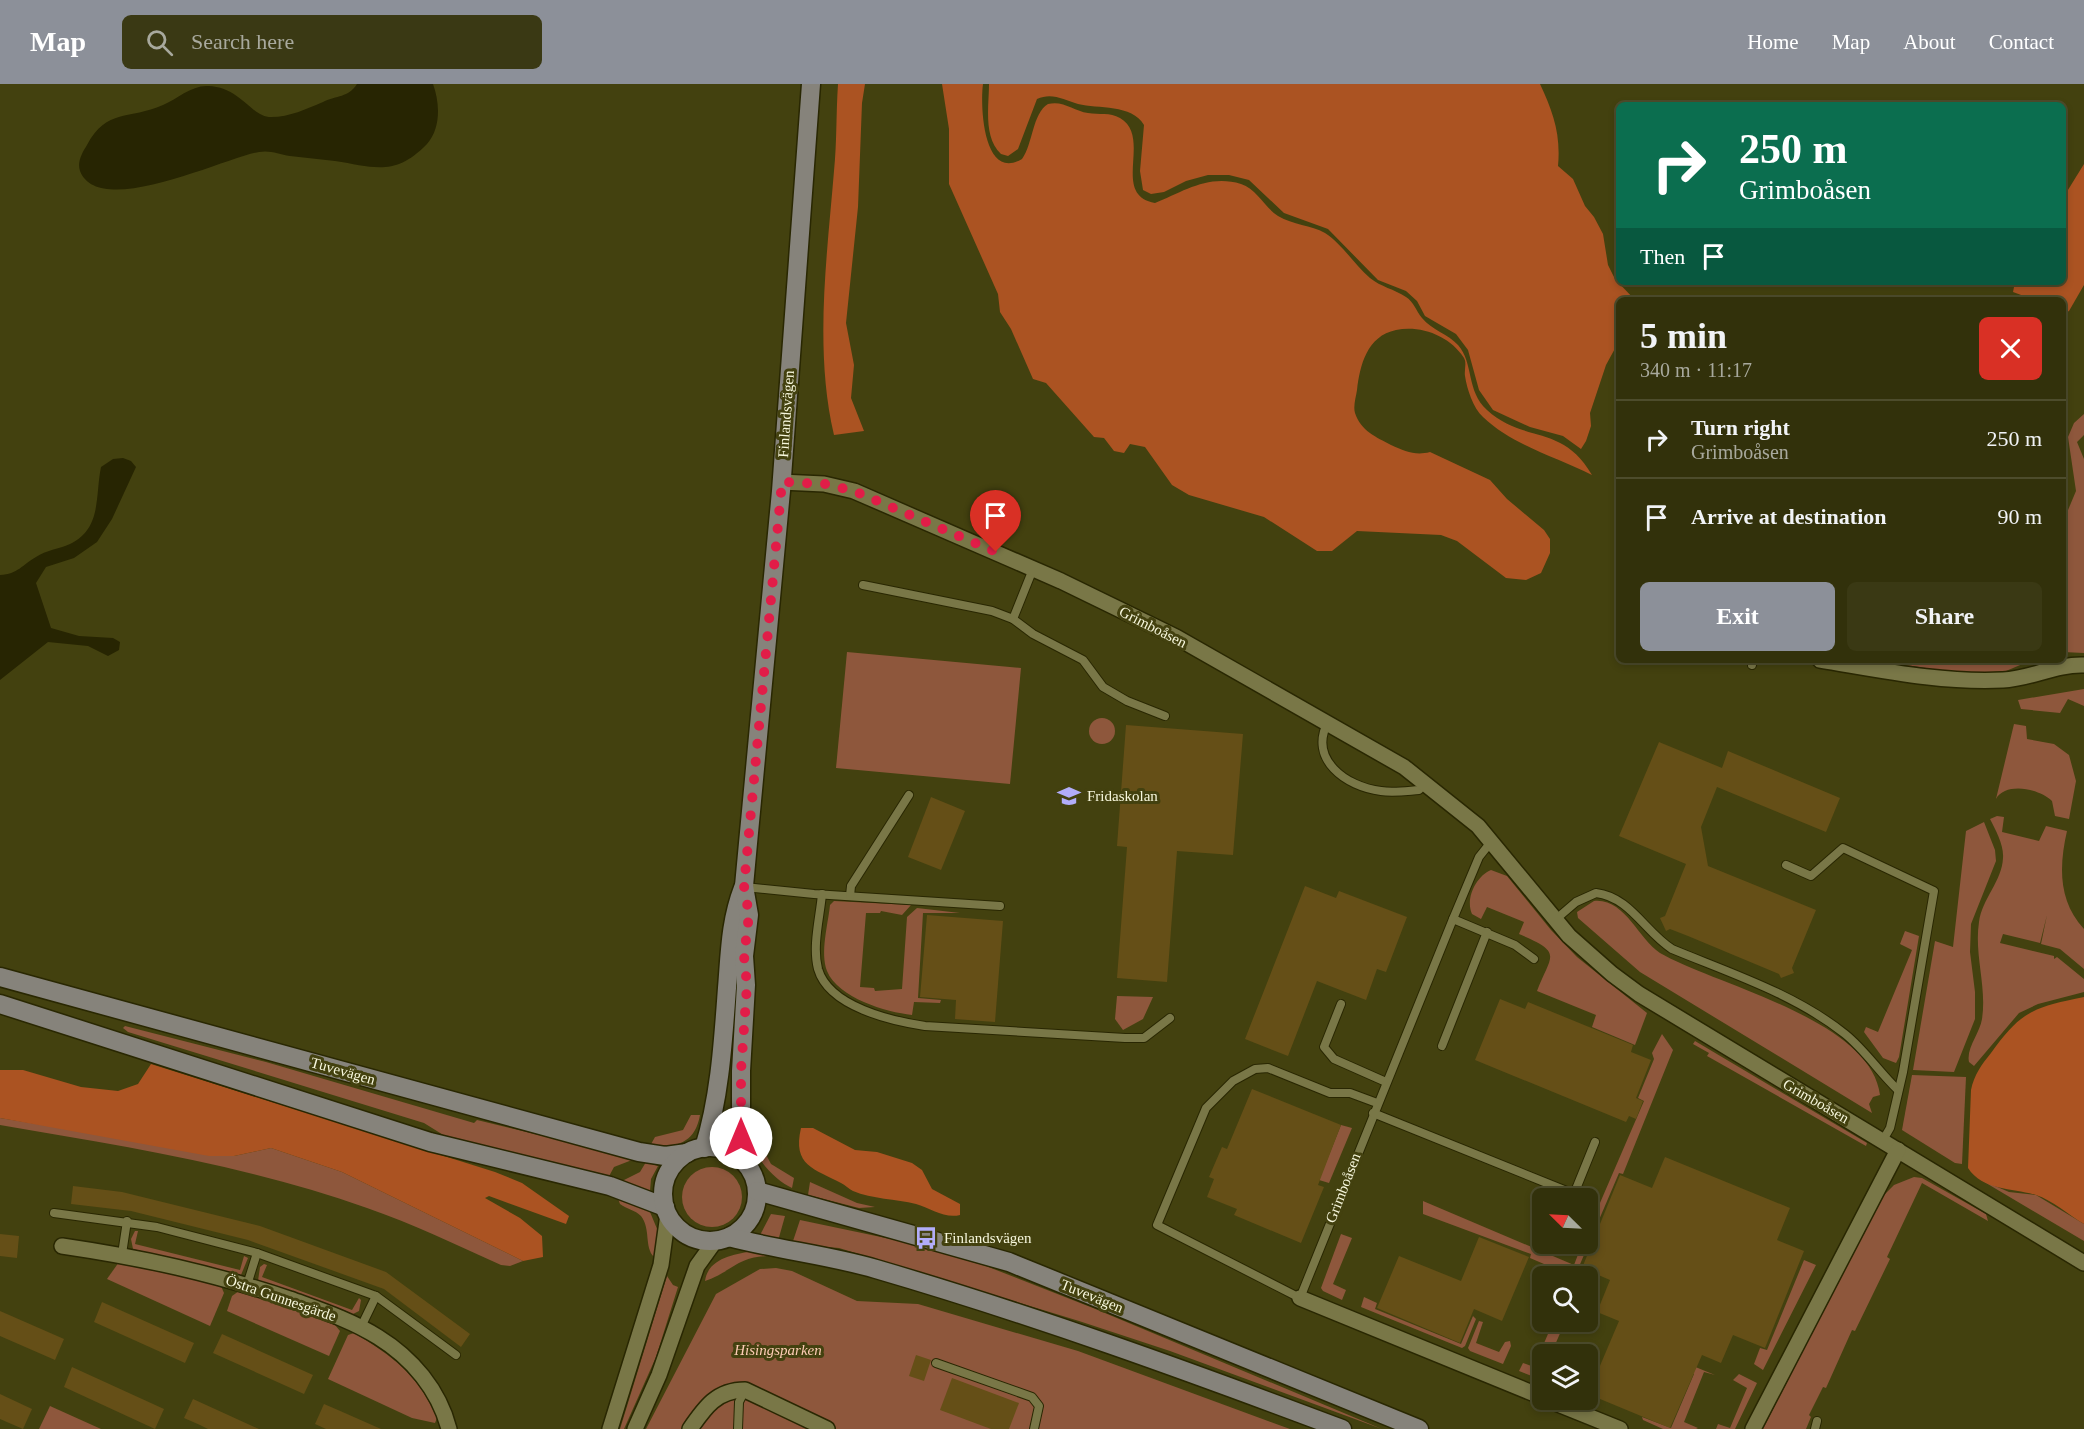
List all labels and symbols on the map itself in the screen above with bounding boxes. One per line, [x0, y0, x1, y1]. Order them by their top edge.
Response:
street label: Finlandsvägen [775, 369, 797, 458]
pin [970, 490, 1021, 552]
street label: Grimboåsen [1117, 603, 1190, 651]
school or university icon: Fridaskolan [1056, 783, 1082, 809]
place label: Fridaskolan [1087, 788, 1158, 804]
street label: Tuvevägen [309, 1054, 377, 1088]
street label: Grimboåsen [1780, 1076, 1852, 1127]
position arrow [709, 1106, 773, 1170]
street label: Grimboåsen [1322, 1150, 1364, 1225]
north arrow [1532, 1188, 1598, 1254]
bus stop icon: Finlandsvägen [913, 1225, 939, 1251]
place label: Finlandsvägen [944, 1230, 1032, 1246]
street label: Östra Gunnesgärde [224, 1272, 338, 1324]
street label: Tuvevägen [1058, 1276, 1126, 1316]
park label: Hisingsparken [733, 1342, 822, 1358]

